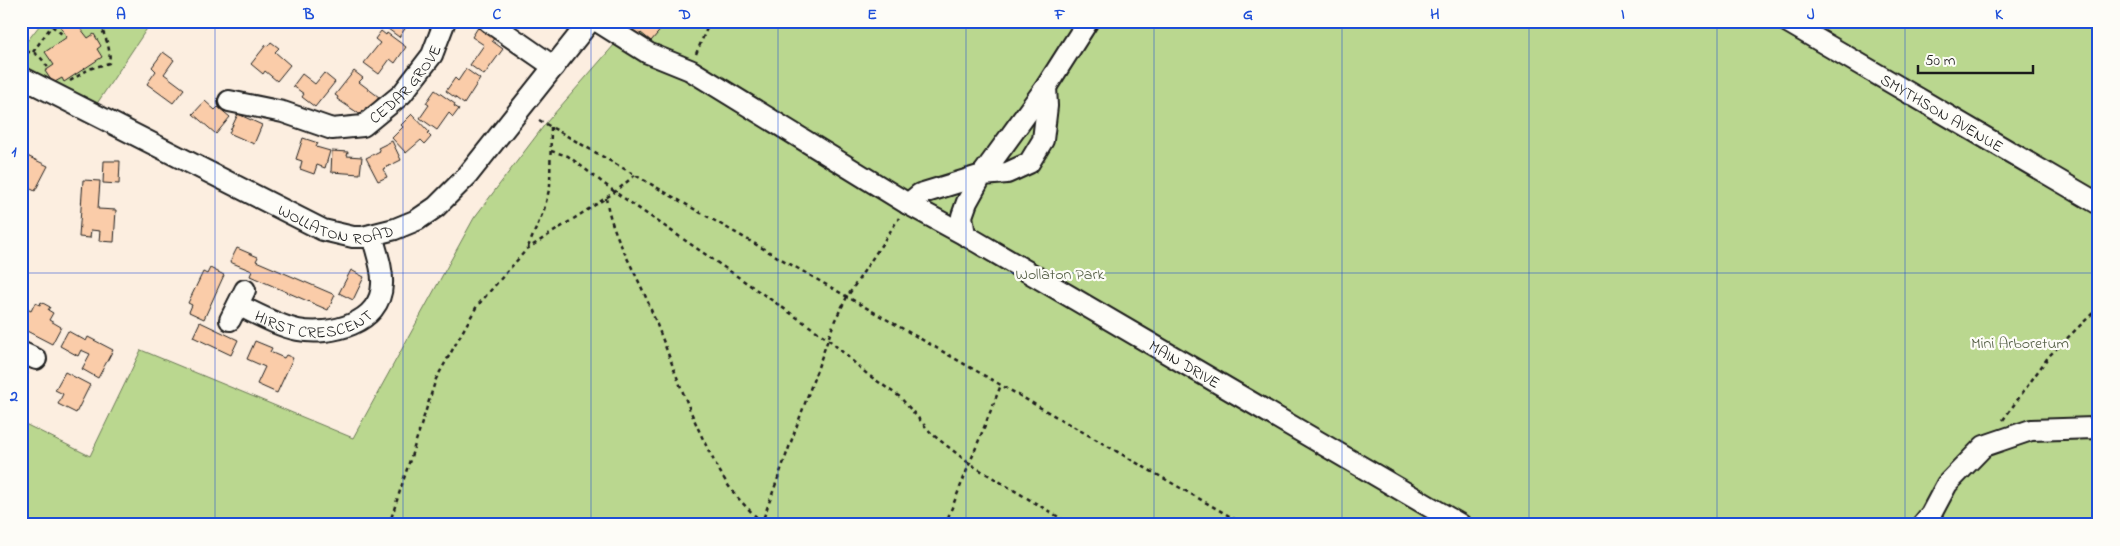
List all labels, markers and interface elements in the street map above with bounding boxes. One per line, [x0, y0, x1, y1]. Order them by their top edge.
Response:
text: A [116, 3, 126, 27]
text: B [303, 3, 315, 27]
text: C [493, 3, 502, 27]
text: D [678, 3, 691, 27]
text: E [867, 3, 877, 27]
text: F [1054, 3, 1066, 27]
text: G [1243, 3, 1253, 27]
text: H [1430, 3, 1440, 27]
text: I [1621, 3, 1625, 27]
text: J [1807, 3, 1815, 27]
text: K [1995, 3, 2004, 27]
street label: CEDAR GROVE [364, 42, 449, 130]
scale bar [1918, 42, 2032, 74]
text: 50 m [1925, 50, 1956, 72]
street label: SMYTHSON AVENUE [1875, 69, 2007, 160]
text: 1 [11, 140, 17, 164]
street label: WOLLATON ROAD [273, 199, 396, 251]
park label: Wollaton Park [1016, 263, 1105, 287]
street label: HIRST CRESCENT [251, 296, 373, 320]
text: HIRST CRESCENT [250, 305, 379, 346]
park label: Mini Arboretum [1971, 332, 2069, 356]
street label: MAIN DRIVE [1144, 335, 1224, 396]
text: 2 [9, 385, 18, 409]

